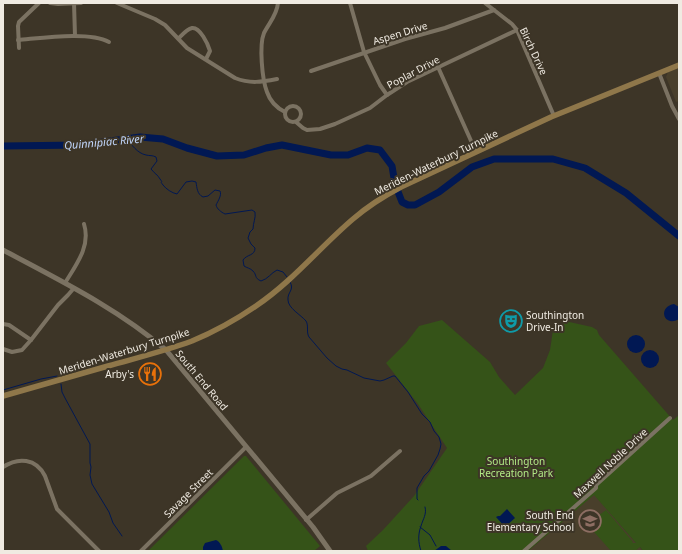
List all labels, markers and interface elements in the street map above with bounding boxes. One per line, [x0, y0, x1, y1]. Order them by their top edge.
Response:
street label: Aspen Drive [371, 18, 429, 48]
street label: Birch Drive [517, 25, 551, 78]
street label: Poplar Drive [384, 52, 442, 92]
street label: Meriden-Waterbury Turnpike [372, 126, 501, 198]
water label: Quinnipiac River [63, 130, 145, 152]
theatre icon: Southington Drive-In [498, 308, 524, 334]
place label: Southington Drive-In [526, 308, 584, 334]
street label: Meriden-Waterbury Turnpike [57, 324, 191, 378]
street label: South End Road [173, 347, 231, 413]
restaurant icon: Arby's [137, 361, 163, 387]
place label: Arby's [105, 367, 134, 381]
street label: Maxwell Noble Drive [570, 425, 650, 501]
park label: Southington Recreation Park [479, 454, 554, 480]
street label: Savage Street [160, 465, 216, 521]
place label: South End Elementary School [487, 508, 574, 534]
school or university icon: South End Elementary School [577, 508, 603, 534]

